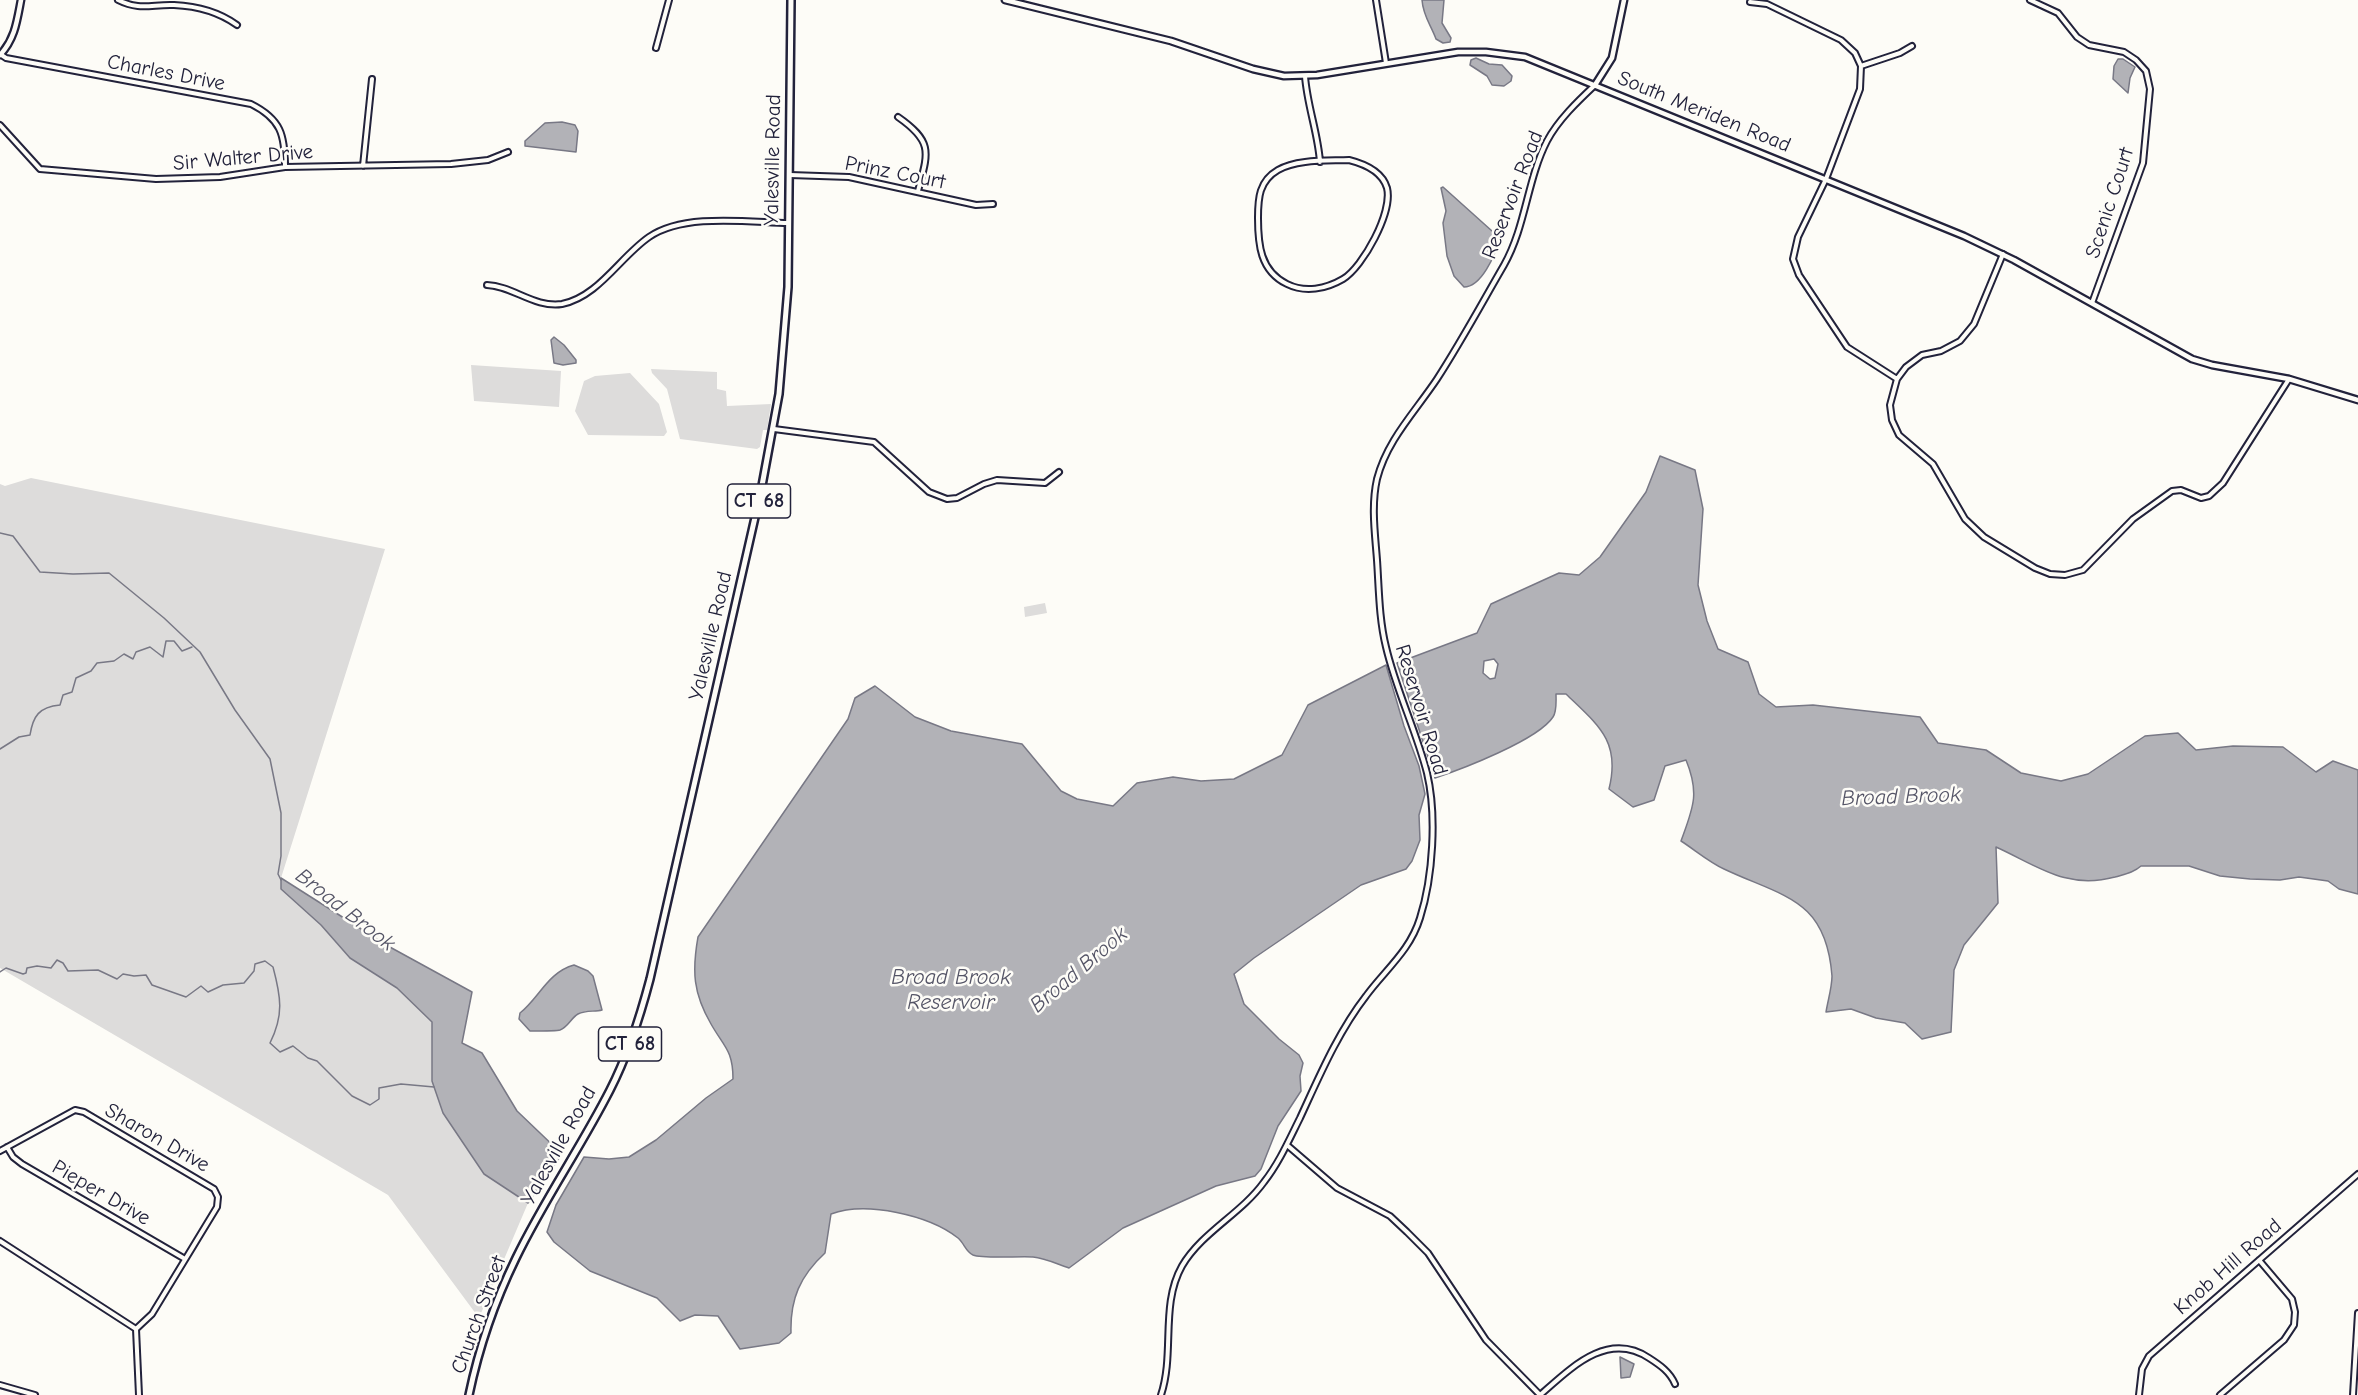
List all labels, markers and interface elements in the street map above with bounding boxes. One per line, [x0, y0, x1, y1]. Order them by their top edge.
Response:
street label: Charles Drive [105, 49, 227, 97]
street label: South Meriden Road [1614, 66, 1794, 158]
street label: Yalesville Road [759, 94, 787, 226]
street label: Reservoir Road [1477, 127, 1549, 263]
street label: Sir Walter Drive [172, 139, 314, 177]
street label: Scenic Court [2080, 145, 2140, 261]
street label: Prinz Court [843, 151, 947, 195]
road number: CT 68 [728, 484, 790, 518]
street label: Yalesville Road [684, 569, 738, 703]
street label: Reservoir Road [1389, 642, 1453, 778]
water label: Broad Brook [1841, 782, 1961, 812]
water label: Broad Brook [290, 863, 400, 957]
water label: Broad Brook [1025, 922, 1133, 1018]
water label: Broad Brook Reservoir [891, 965, 1011, 1016]
road number: CT 68 [598, 1027, 662, 1061]
street label: Yalesville Road [516, 1082, 602, 1210]
street label: Sharon Drive [100, 1098, 214, 1178]
street label: Pieper Drive [47, 1155, 155, 1231]
street label: Knob Hill Road [2169, 1213, 2287, 1321]
street label: Church Street [446, 1253, 512, 1377]

